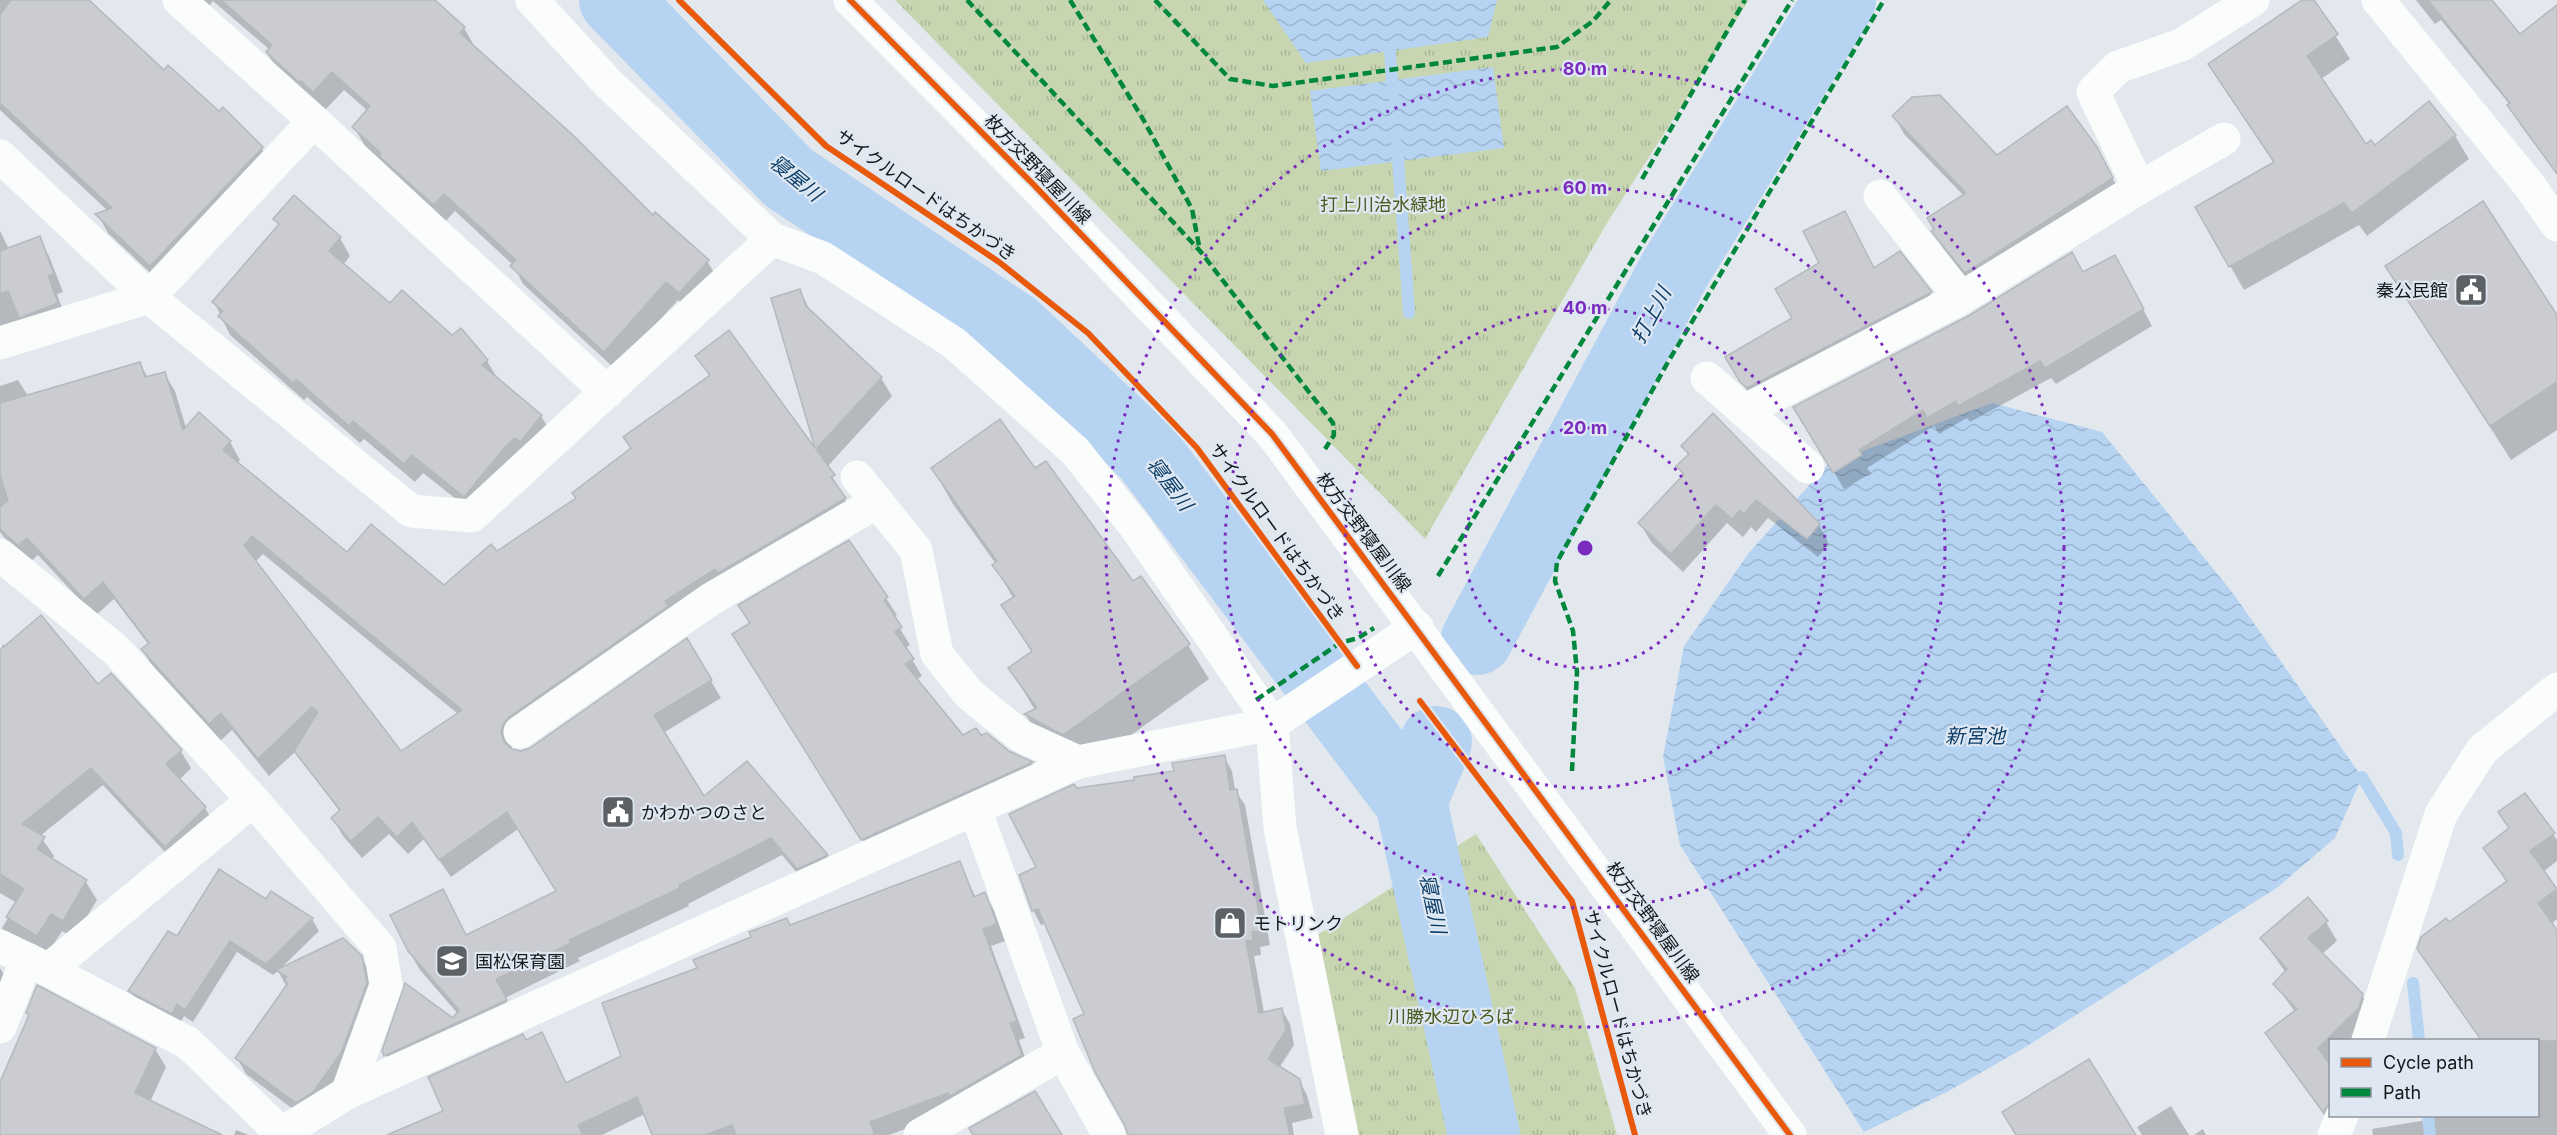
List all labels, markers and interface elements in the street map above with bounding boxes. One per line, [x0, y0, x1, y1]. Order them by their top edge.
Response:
text: 80 m [1563, 58, 1607, 79]
street label: 枚方交野寝屋川線 [980, 110, 1096, 228]
street label: サイクルロードはちかづき [832, 125, 1020, 265]
water label: 寝屋川 [765, 150, 828, 207]
text: 60 m [1563, 177, 1607, 198]
park label: 打上川治水緑地 [1320, 194, 1446, 215]
public building icon: 秦公民館 [2453, 272, 2489, 308]
place label: 秦公民館 [2376, 280, 2448, 301]
water label: 打上川 [1626, 281, 1677, 347]
text: 40 m [1563, 297, 1608, 318]
text: 20 m [1563, 417, 1607, 438]
street label: サイクルロードはちかづき [1205, 439, 1349, 625]
water label: 寝屋川 [1142, 453, 1199, 517]
street label: 枚方交野寝屋川線 [1312, 468, 1416, 596]
centre of rings [1575, 538, 1595, 558]
water label: 新宮池 [1945, 724, 2007, 748]
public building icon: かわかつのさと [600, 794, 636, 830]
place label: かわかつのさと [641, 802, 767, 823]
street label: 枚方交野寝屋川線 [1602, 858, 1704, 986]
water label: 寝屋川 [1415, 872, 1451, 938]
shop icon: モトリンク [1212, 905, 1248, 941]
street label: サイクルロードはちかづき [1580, 907, 1656, 1121]
place label: モトリンク [1253, 913, 1343, 934]
school or university icon: 国松保育園 [434, 943, 470, 979]
place label: 国松保育園 [475, 951, 565, 972]
park label: 川勝水辺ひろば [1388, 1006, 1514, 1027]
legend [2329, 1039, 2539, 1117]
text: Cycle path [2383, 1052, 2474, 1073]
text: Path [2383, 1082, 2421, 1103]

